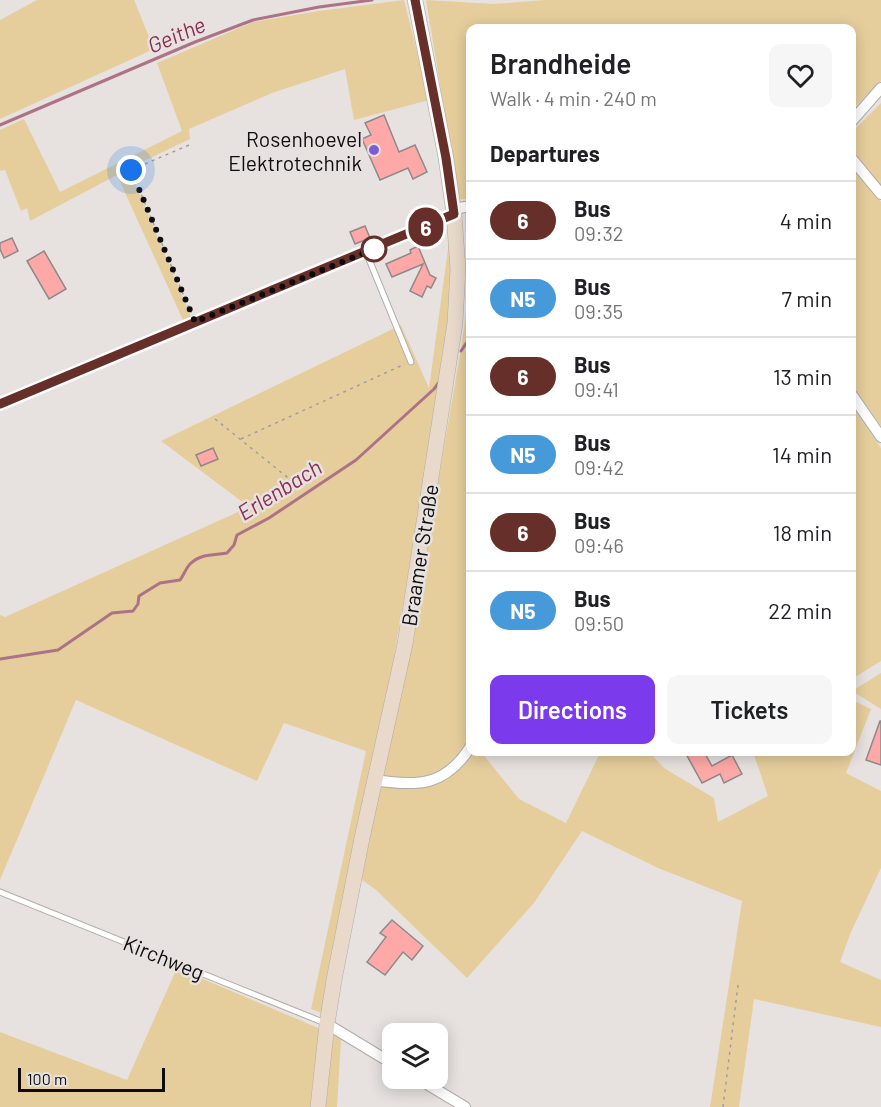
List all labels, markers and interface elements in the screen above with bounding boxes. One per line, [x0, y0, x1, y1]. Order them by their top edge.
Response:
water label: Geithe [143, 10, 209, 58]
button: heart [769, 44, 832, 107]
text: Brandheide [490, 46, 631, 80]
text: Walk · 4 min · 240 m [490, 86, 657, 110]
place label: Rosenhoevel Elektrotechnik [228, 126, 362, 175]
text: Departures [490, 140, 600, 166]
marker: Rosenhoevel Elektrotechnik [367, 143, 381, 157]
your location [116, 155, 146, 185]
text: Bus [574, 195, 611, 221]
text: 4 min [780, 207, 832, 233]
line badge: 6 [406, 208, 446, 246]
text: 6 [517, 208, 529, 233]
text: 6 [420, 215, 432, 240]
text: 09:32 [574, 221, 624, 245]
unlabelled marker [361, 236, 387, 262]
text: Bus [574, 273, 611, 299]
text: 7 min [782, 285, 832, 311]
text: N5 [510, 286, 536, 311]
text: 09:35 [574, 299, 623, 323]
text: Bus [574, 351, 611, 377]
text: 13 min [773, 363, 832, 389]
text: 6 [517, 364, 529, 389]
text: 09:41 [574, 377, 619, 401]
text: Bus [574, 429, 611, 455]
text: 14 min [772, 441, 832, 467]
text: N5 [510, 442, 536, 467]
water label: Erlenbach [232, 453, 326, 525]
text: 09:42 [574, 455, 624, 479]
street label: Braamer Straße [395, 482, 443, 628]
text: Bus [574, 507, 611, 533]
text: 18 min [773, 519, 832, 545]
text: 6 [517, 520, 529, 545]
text: 09:46 [574, 533, 624, 557]
text: Bus [574, 585, 611, 611]
text: 22 min [768, 597, 832, 623]
text: N5 [510, 598, 536, 623]
text: 09:50 [574, 611, 624, 635]
button: Directions [490, 675, 655, 744]
button: Tickets [667, 675, 832, 744]
street label: Kirchweg [120, 929, 208, 985]
map controls [382, 1023, 448, 1089]
button: layers [382, 1023, 448, 1089]
scale bar [18, 1065, 165, 1092]
text: 100 m [27, 1069, 67, 1088]

